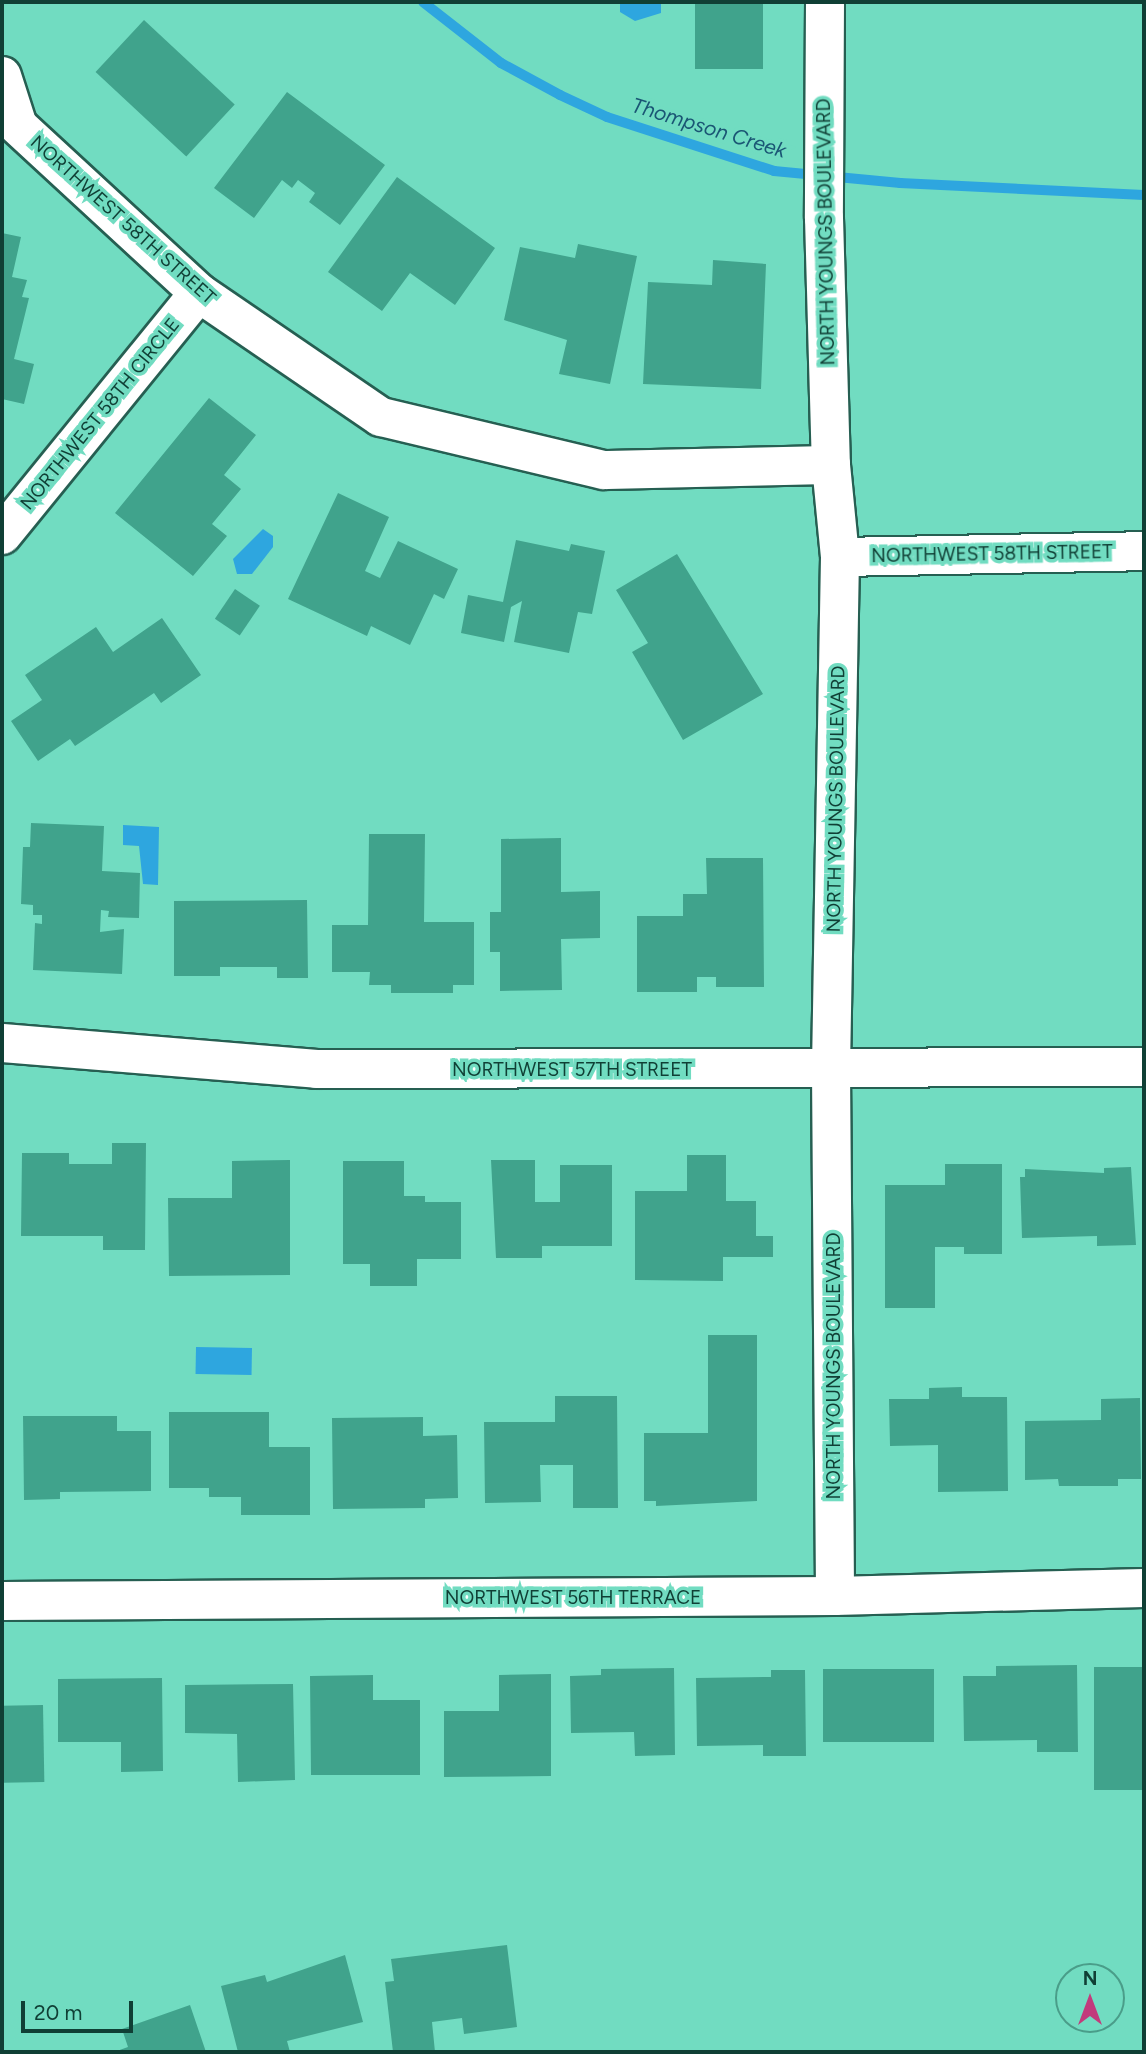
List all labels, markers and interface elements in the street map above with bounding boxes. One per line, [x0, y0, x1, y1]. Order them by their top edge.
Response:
water label: Thompson Creek [629, 93, 789, 163]
street label: NORTH YOUNGS BOULEVARD [812, 98, 840, 366]
street label: NORTHWEST 58TH STREET [26, 131, 220, 309]
street label: NORTHWEST 58TH CIRCLE [16, 314, 184, 514]
street label: NORTHWEST 58TH STREET [871, 540, 1113, 568]
street label: NORTH YOUNGS BOULEVARD [822, 665, 850, 933]
street label: NORTHWEST 57TH STREET [452, 1059, 692, 1081]
street label: NORTH YOUNGS BOULEVARD [823, 1233, 845, 1499]
street label: NORTHWEST 56TH TERRACE [445, 1587, 701, 1609]
north arrow [1055, 1963, 1125, 2033]
text: N [1083, 1967, 1097, 1990]
scale bar [24, 1988, 136, 2032]
text: 20 m [34, 2000, 82, 2025]

